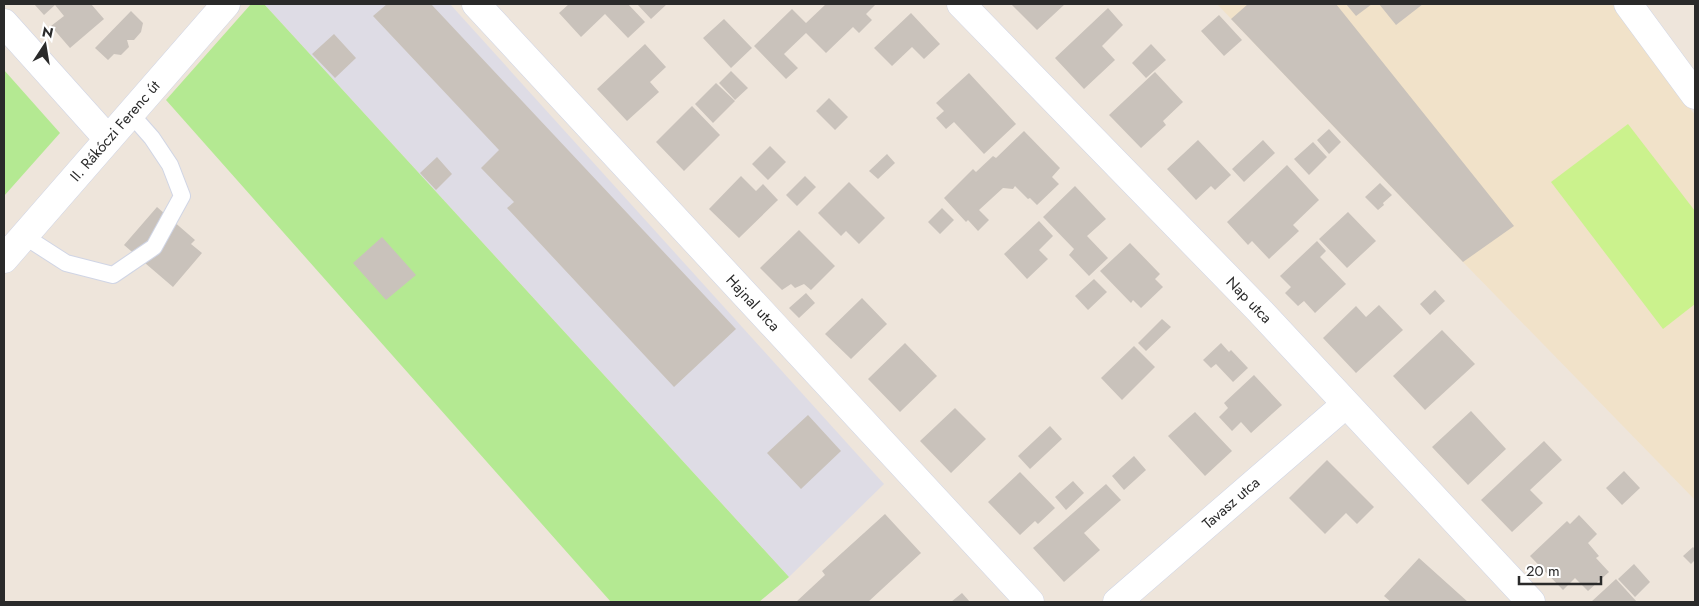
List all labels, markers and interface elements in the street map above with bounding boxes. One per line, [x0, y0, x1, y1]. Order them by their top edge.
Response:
north arrow [20, 20, 70, 70]
text: N [40, 21, 55, 43]
street label: II. Rákóczi Ferenc út [65, 75, 165, 186]
street label: Hajnal utca [721, 270, 785, 336]
street label: Nap utca [1221, 272, 1277, 328]
street label: Tavasz utca [1197, 472, 1265, 534]
scale bar [1519, 554, 1602, 586]
text: 20 m [1526, 560, 1560, 582]

